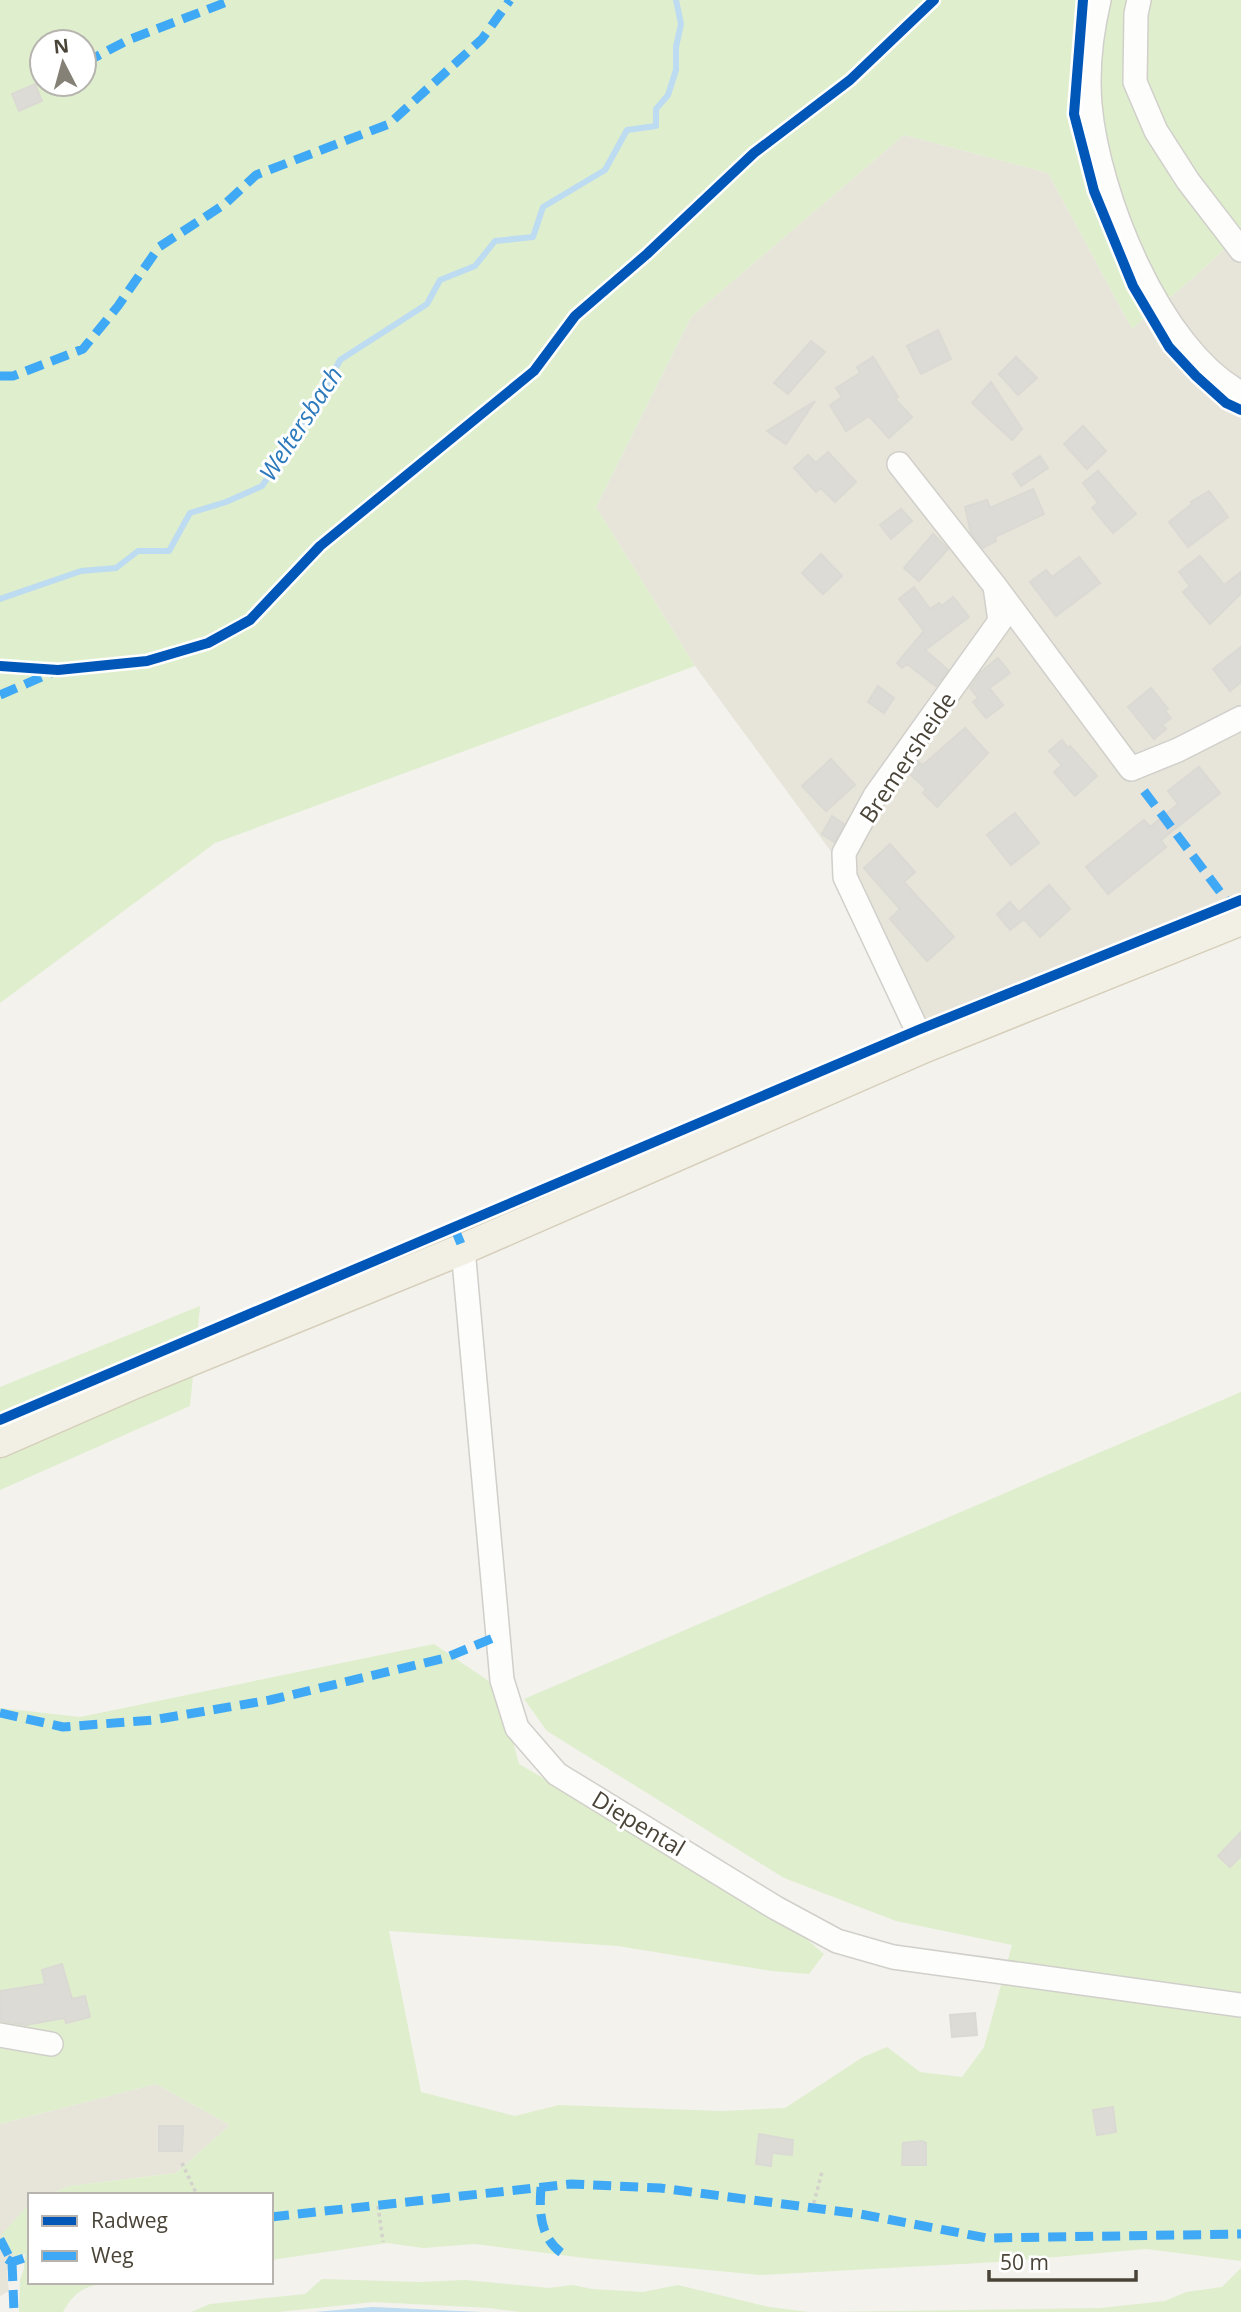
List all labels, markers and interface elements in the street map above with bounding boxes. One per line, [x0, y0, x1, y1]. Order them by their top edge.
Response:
north arrow [28, 28, 98, 98]
text: N [52, 32, 70, 60]
water label: Weltersbach [251, 359, 349, 487]
street label: Bremersheide [851, 685, 963, 829]
street label: Diepental [586, 1783, 692, 1863]
legend [28, 2193, 273, 2284]
text: Radweg [91, 2206, 168, 2234]
scale bar [989, 2238, 1136, 2282]
text: Weg [91, 2241, 134, 2269]
text: 50 m [1000, 2248, 1049, 2276]

